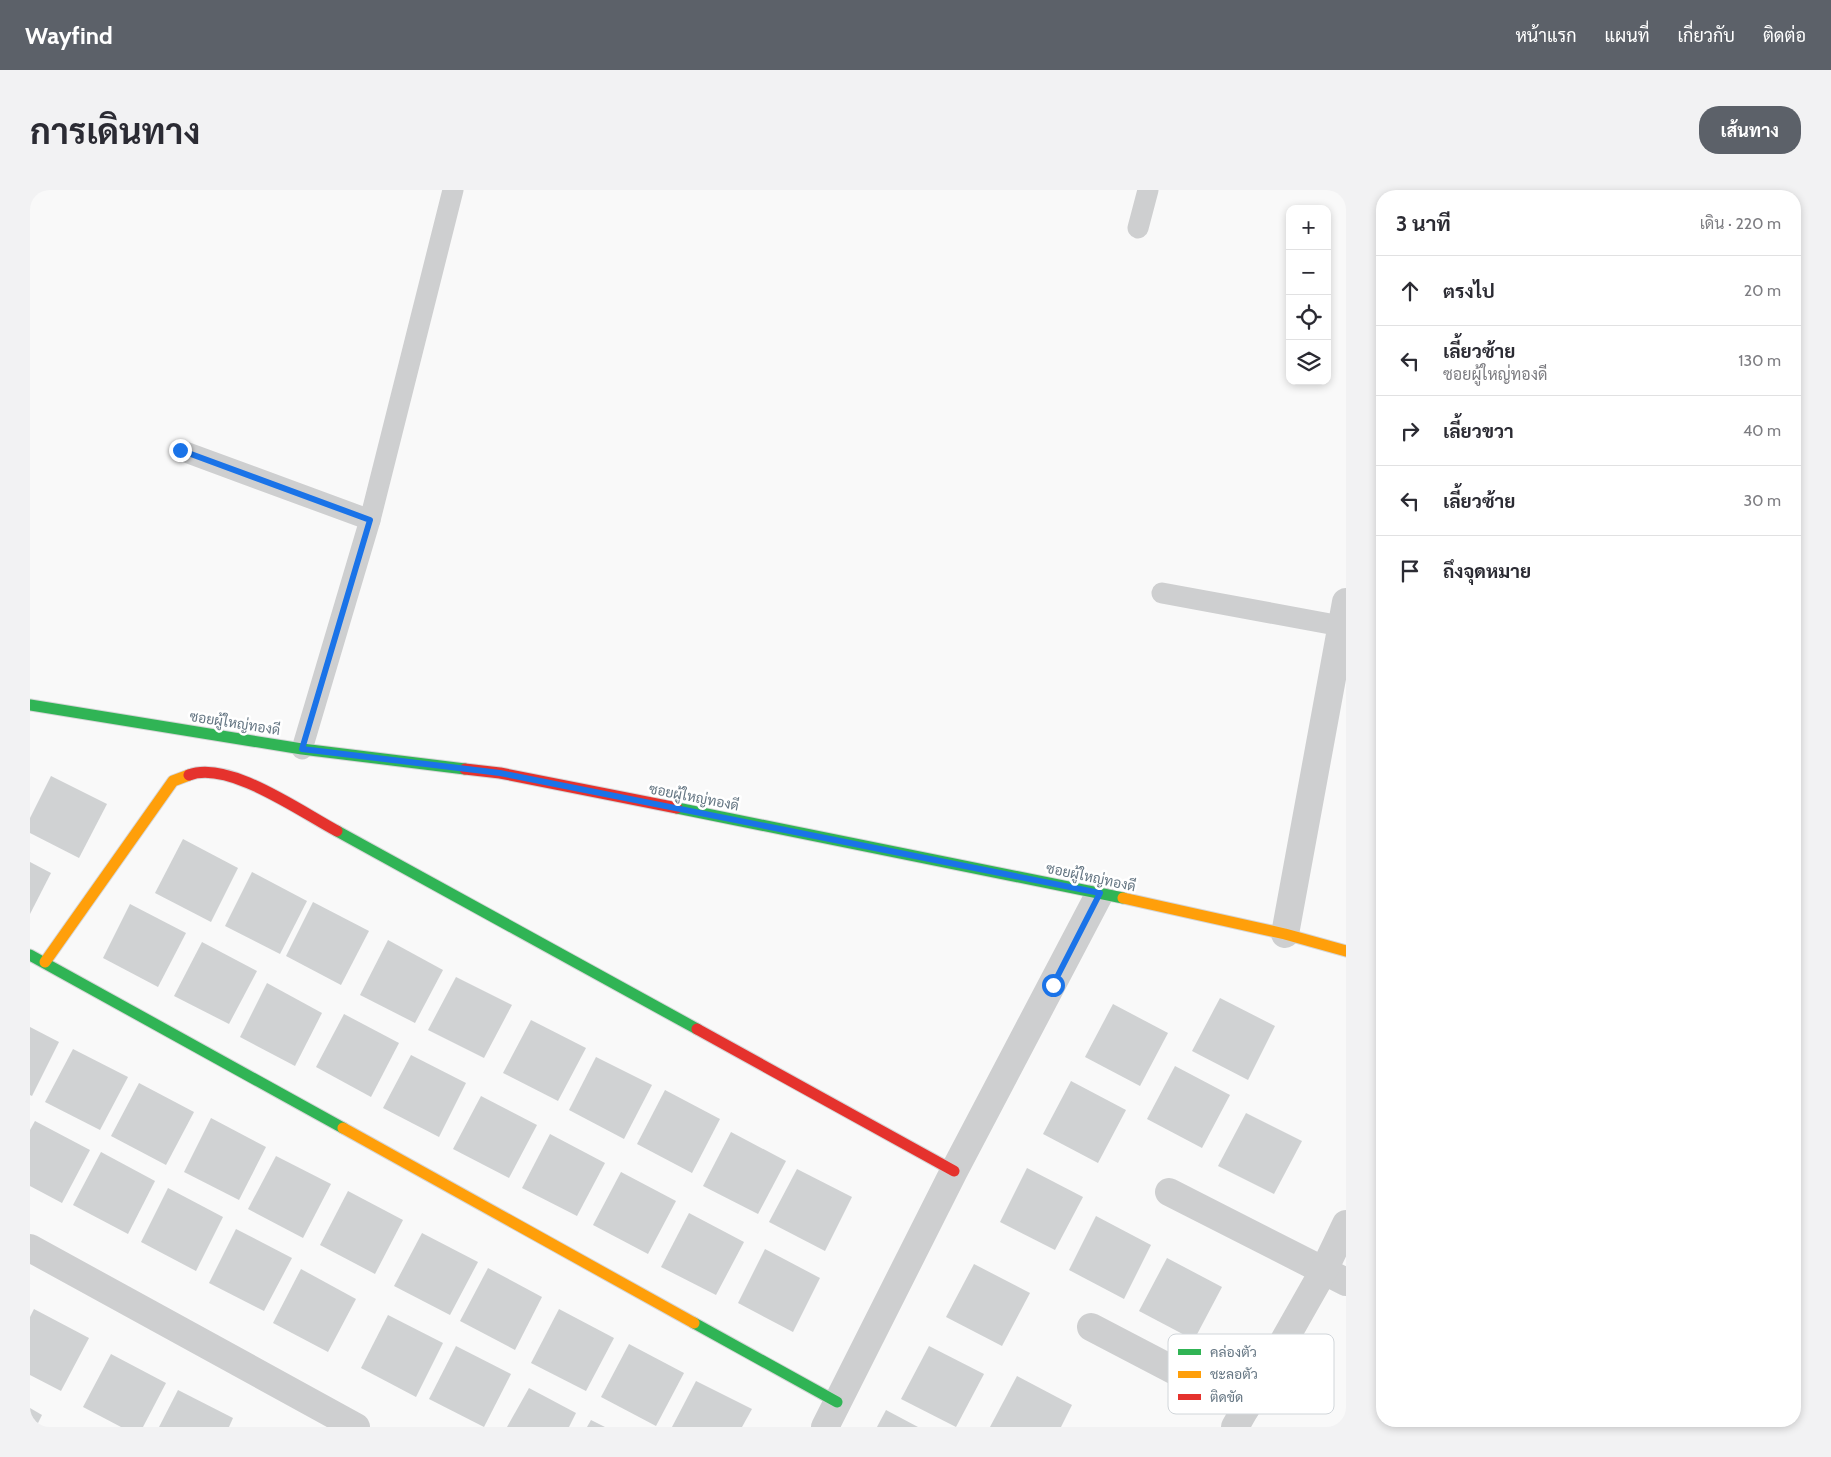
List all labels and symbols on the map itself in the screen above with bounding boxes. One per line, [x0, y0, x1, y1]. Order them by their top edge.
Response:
route end [169, 439, 192, 462]
street label: ซอยผู้ใหญ่ทองดี [188, 707, 282, 740]
street label: ซอยผู้ใหญ่ทองดี [647, 779, 741, 816]
street label: ซอยผู้ใหญ่ทองดี [1044, 859, 1138, 896]
route start [1042, 974, 1065, 997]
legend [1168, 1334, 1334, 1414]
text: คล่องตัว [1210, 1343, 1257, 1361]
text: ชะลอตัว [1210, 1365, 1258, 1383]
text: ติดขัด [1210, 1388, 1243, 1406]

